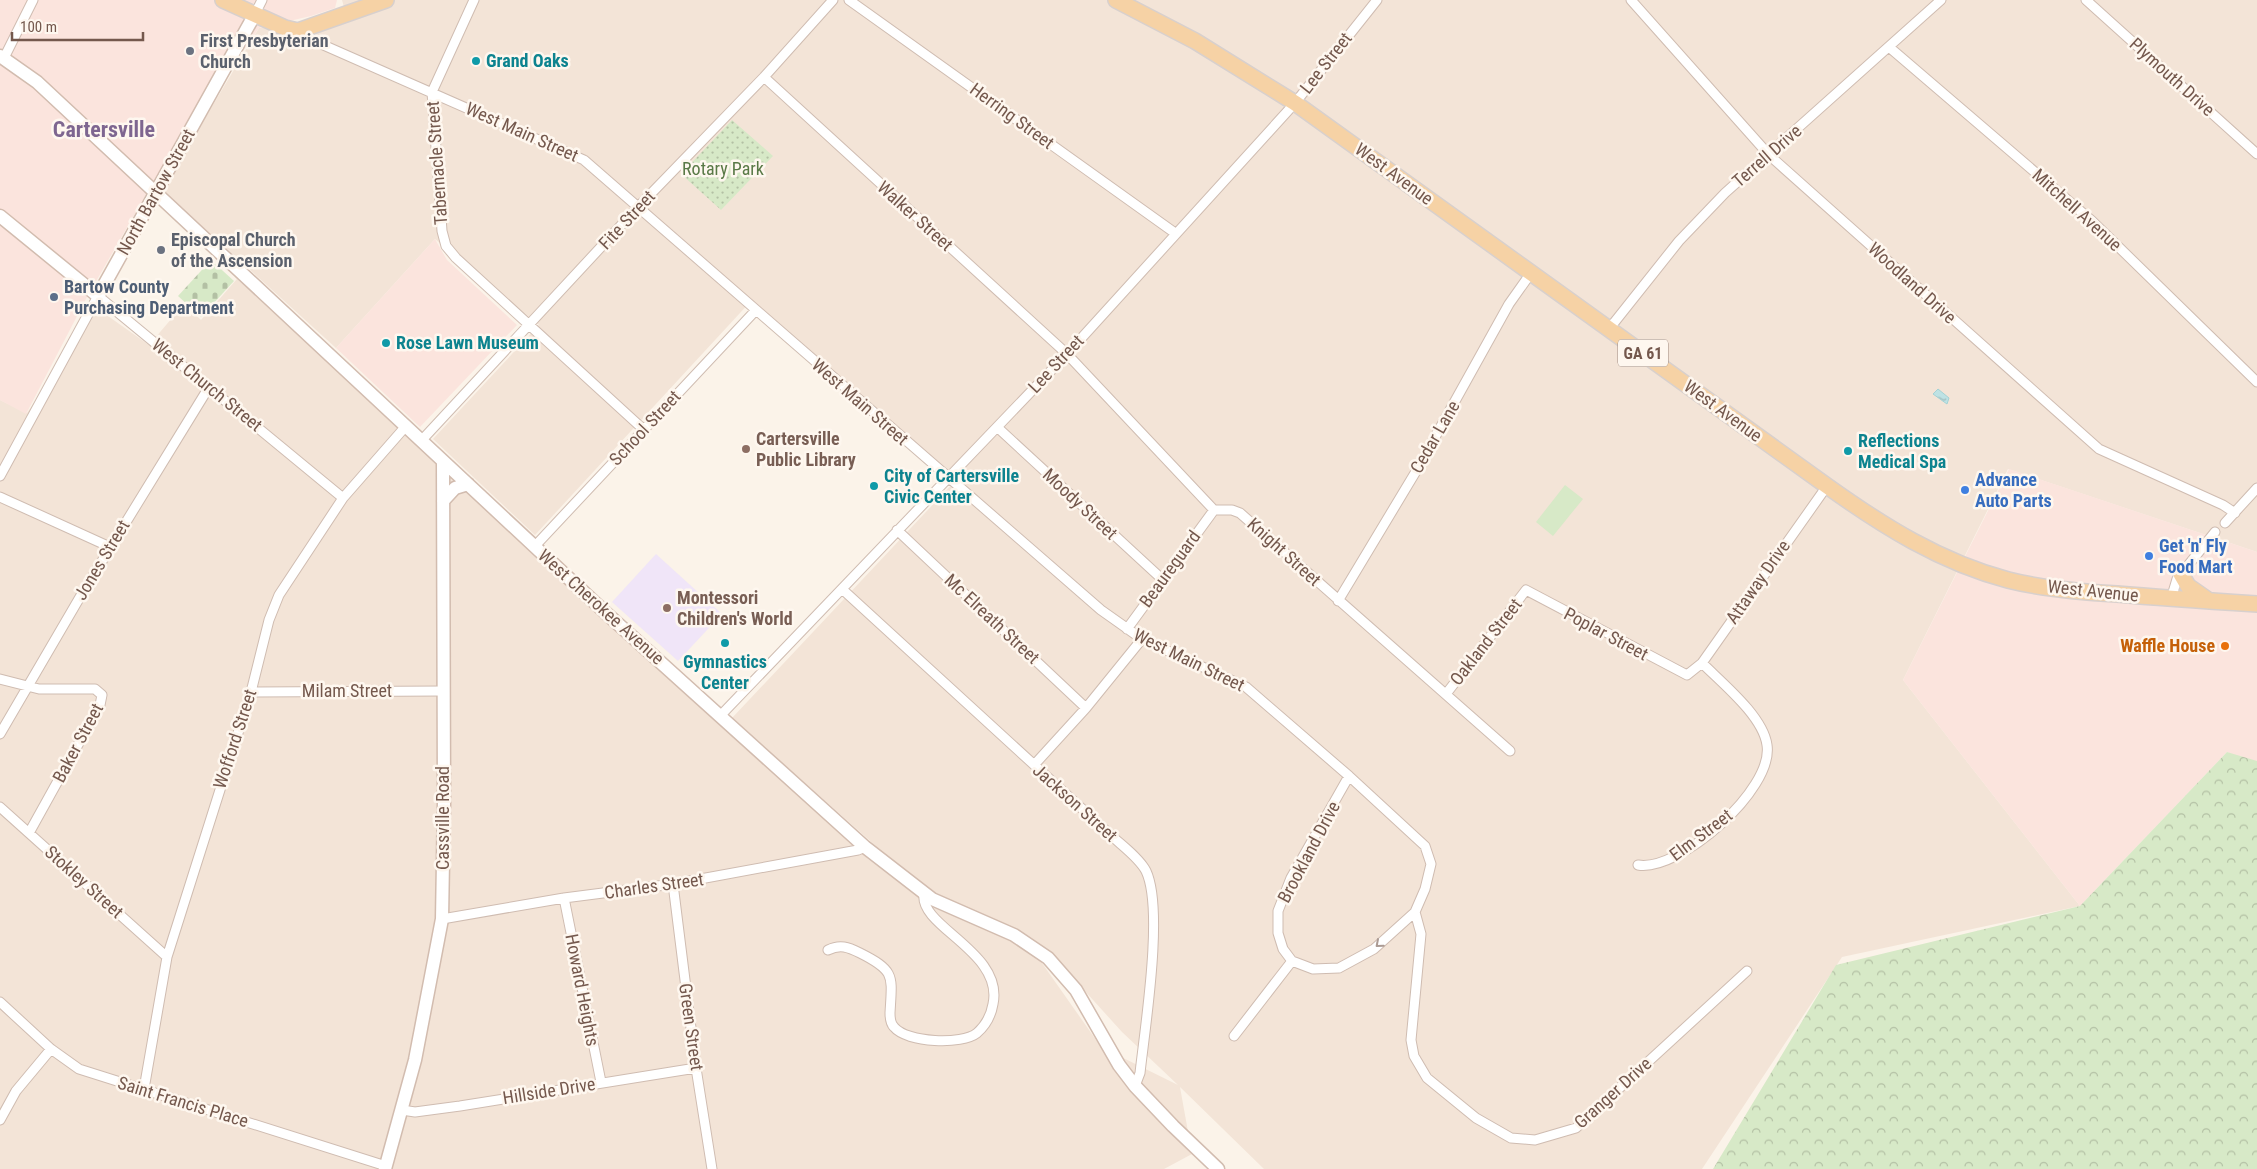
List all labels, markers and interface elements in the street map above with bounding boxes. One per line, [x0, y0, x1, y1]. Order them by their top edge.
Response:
scale bar [12, 10, 144, 42]
text: 100 m [20, 18, 57, 36]
street label: Lee Street [1295, 28, 1356, 97]
place label: First Presbyterian Church [200, 30, 329, 72]
street label: Plymouth Drive [2126, 33, 2219, 120]
marker: First Presbyterian Church [184, 45, 196, 57]
place label: Grand Oaks [486, 50, 569, 71]
marker: Grand Oaks [470, 55, 482, 67]
street label: Herring Street [966, 78, 1058, 153]
street label: West Main Street [463, 97, 582, 166]
street label: Tabernacle Street [422, 100, 451, 226]
district label: Cartersville [53, 117, 155, 142]
street label: Terrell Drive [1728, 120, 1805, 191]
street label: North Bartow Street [112, 125, 199, 258]
street label: West Avenue [1351, 138, 1437, 209]
park label: Rotary Park [682, 158, 764, 179]
street label: Mitchell Avenue [2028, 164, 2126, 255]
street label: Walker Street [873, 176, 957, 255]
street label: Fite Street [594, 186, 659, 253]
place label: Episcopal Church of the Ascension [171, 229, 296, 271]
street label: Woodland Drive [1864, 238, 1961, 328]
marker: Episcopal Church of the Ascension [155, 244, 167, 256]
place label: Bartow County Purchasing Department [64, 276, 234, 318]
marker: Bartow County Purchasing Department [48, 291, 60, 303]
street label: Lee Street [1023, 330, 1088, 397]
place label: Rose Lawn Museum [396, 332, 539, 353]
street label: West Church Street [148, 334, 267, 435]
marker: Rose Lawn Museum [380, 337, 392, 349]
road number: GA 61 [1618, 339, 1668, 366]
street label: West Main Street [808, 354, 913, 449]
street label: West Avenue [1680, 375, 1766, 446]
street label: School Street [605, 386, 685, 470]
street label: Cedar Lane [1405, 397, 1464, 477]
place label: Cartersville Public Library [756, 428, 856, 470]
place label: Reflections Medical Spa [1858, 430, 1946, 472]
marker: Cartersville Public Library [740, 443, 752, 455]
marker: Reflections Medical Spa [1842, 445, 1854, 457]
street label: Moody Street [1039, 464, 1122, 544]
place label: City of Cartersville Civic Center [884, 465, 1020, 507]
place label: Advance Auto Parts [1975, 469, 2052, 511]
marker: City of Cartersville Civic Center [868, 480, 880, 492]
marker: Advance Auto Parts [1959, 484, 1971, 496]
street label: Knight Street [1243, 513, 1325, 590]
street label: Jones Street [70, 516, 134, 603]
street label: Beaureguard [1135, 526, 1204, 611]
place label: Get 'n' Fly Food Mart [2159, 535, 2233, 577]
street label: Attaway Drive [1721, 536, 1794, 628]
street label: West Cherokee Avenue [534, 545, 669, 669]
marker: Get 'n' Fly Food Mart [2143, 550, 2155, 562]
street label: Mc Elreath Street [941, 569, 1044, 668]
street label: West Avenue [2047, 575, 2140, 606]
place label: Montessori Children's World [677, 587, 793, 629]
street label: Oakland Street [1445, 594, 1526, 689]
marker: Montessori Children's World [661, 602, 673, 614]
street label: Poplar Street [1561, 603, 1652, 665]
street label: West Main Street [1130, 624, 1248, 695]
place label: Waffle House [2120, 635, 2215, 656]
marker: Gymnastics Center [719, 637, 731, 649]
marker: Waffle House [2219, 640, 2231, 652]
place label: Gymnastics Center [683, 651, 767, 693]
street label: Milam Street [302, 680, 392, 701]
street label: Wofford Street [209, 686, 260, 791]
street label: Baker Street [48, 700, 107, 786]
street label: Jackson Street [1029, 759, 1122, 846]
street label: Cassville Road [432, 766, 453, 870]
street label: Brookland Drive [1273, 797, 1344, 906]
street label: Elm Street [1665, 804, 1736, 865]
street label: Stokley Street [41, 841, 128, 922]
street label: Charles Street [603, 868, 705, 903]
street label: Howard Heights [561, 932, 604, 1048]
one-way arrow [1376, 938, 1385, 947]
street label: Green Street [675, 982, 708, 1072]
street label: Granger Drive [1570, 1053, 1655, 1133]
street label: Saint Francis Place [115, 1072, 251, 1131]
street label: Hillside Drive [501, 1073, 597, 1108]

